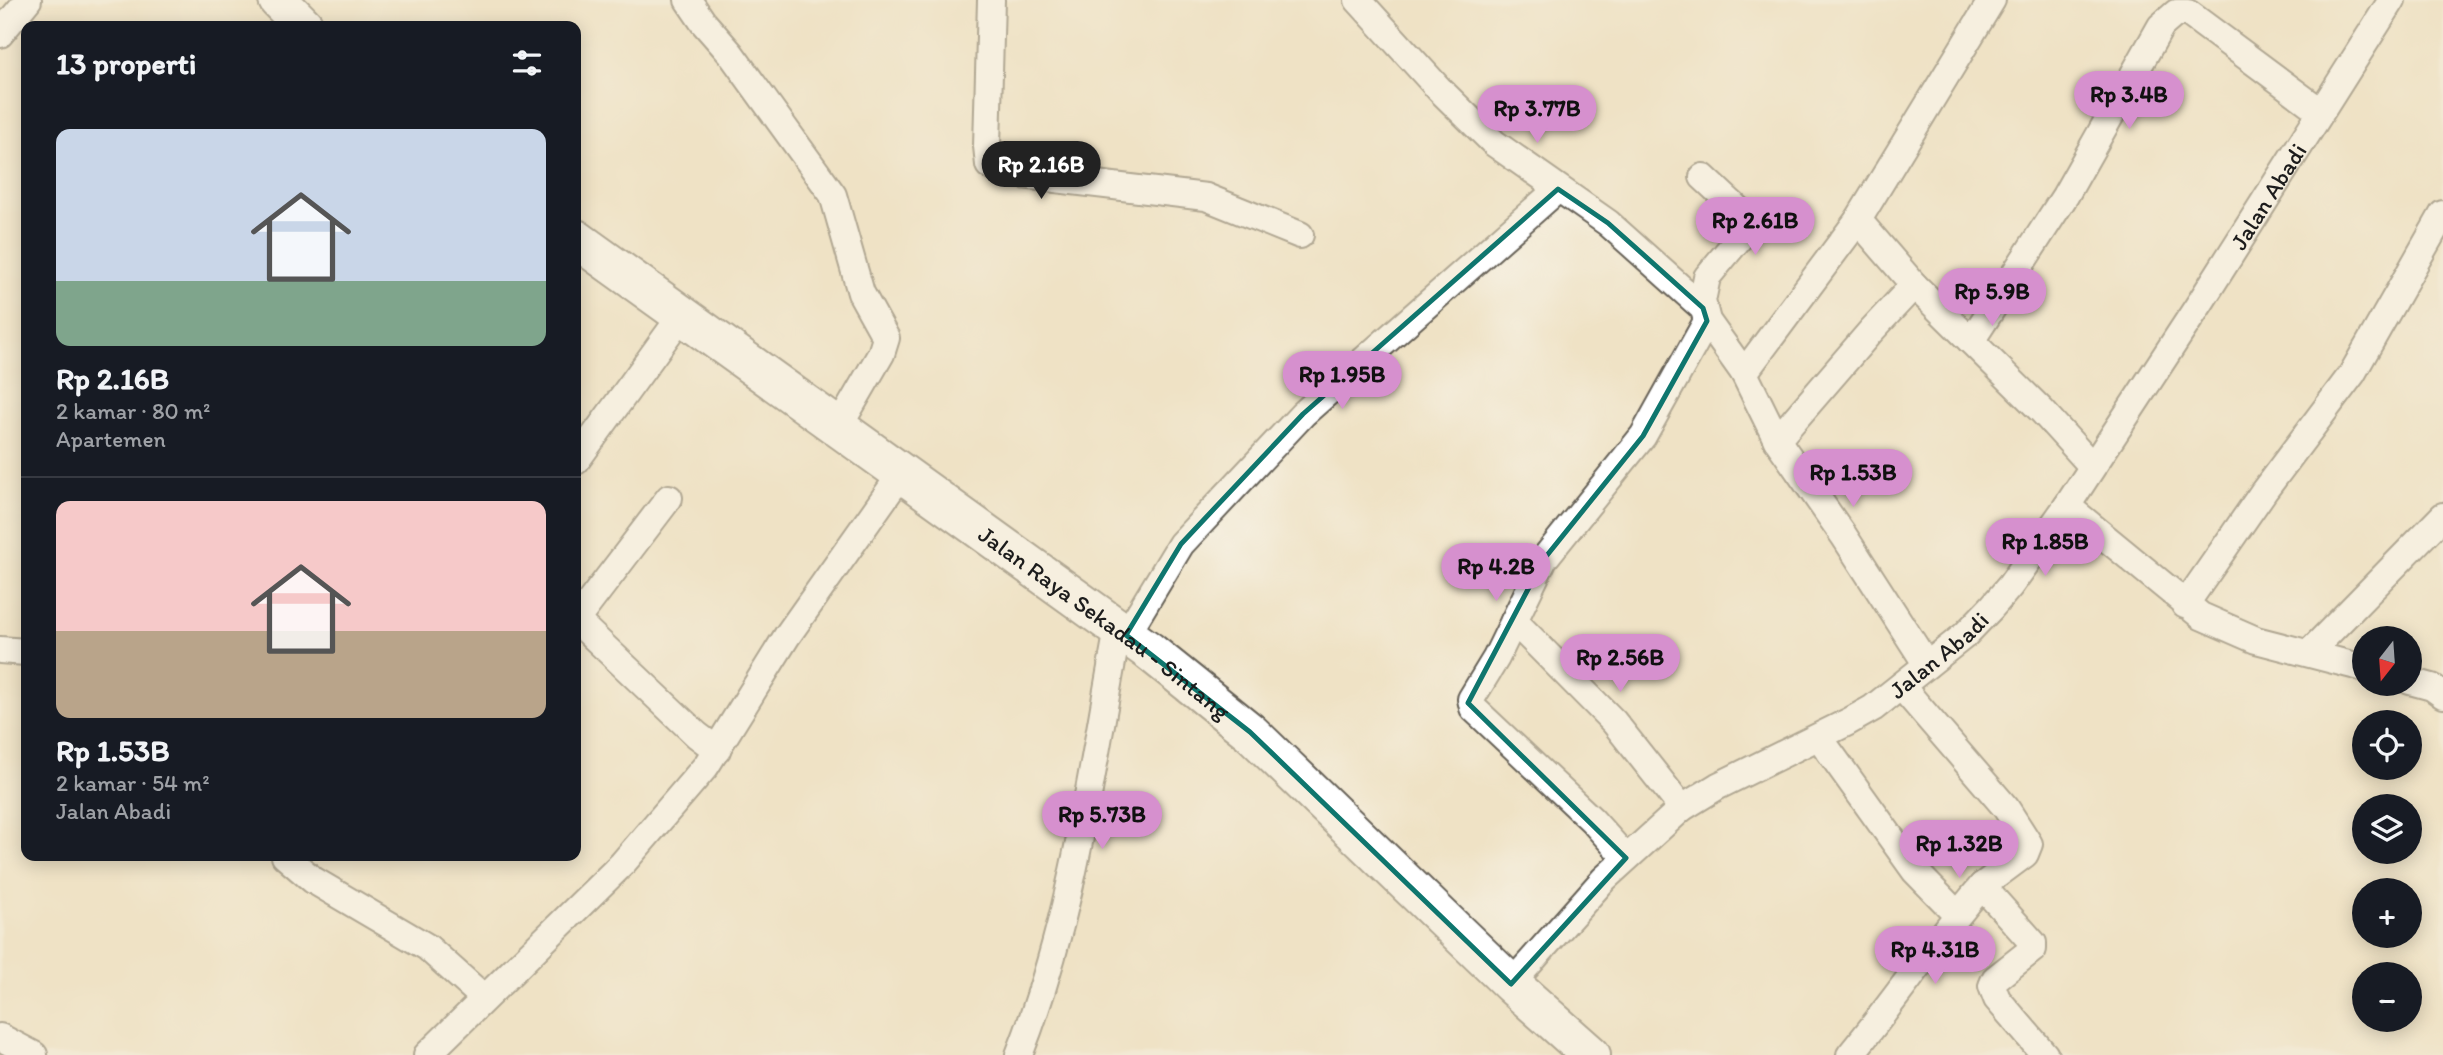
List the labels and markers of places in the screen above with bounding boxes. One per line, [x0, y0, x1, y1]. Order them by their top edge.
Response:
pin: Rp 3.4B [2064, 72, 2194, 131]
pin: Rp 3.77B [1465, 86, 1609, 145]
pin: Rp 2.16B [969, 142, 1113, 201]
pin: Rp 2.61B [1683, 198, 1827, 257]
pin: Rp 5.9B [1927, 268, 2057, 328]
pin: Rp 1.95B [1270, 352, 1414, 411]
pin: Rp 1.53B [1781, 449, 1925, 509]
pin: Rp 1.85B [1973, 518, 2117, 578]
pin: Rp 4.2B [1431, 544, 1561, 603]
pin: Rp 2.56B [1548, 634, 1692, 694]
pin: Rp 5.73B [1030, 792, 1174, 851]
pin: Rp 1.32B [1887, 820, 2031, 880]
pin: Rp 4.31B [1863, 926, 2007, 986]

